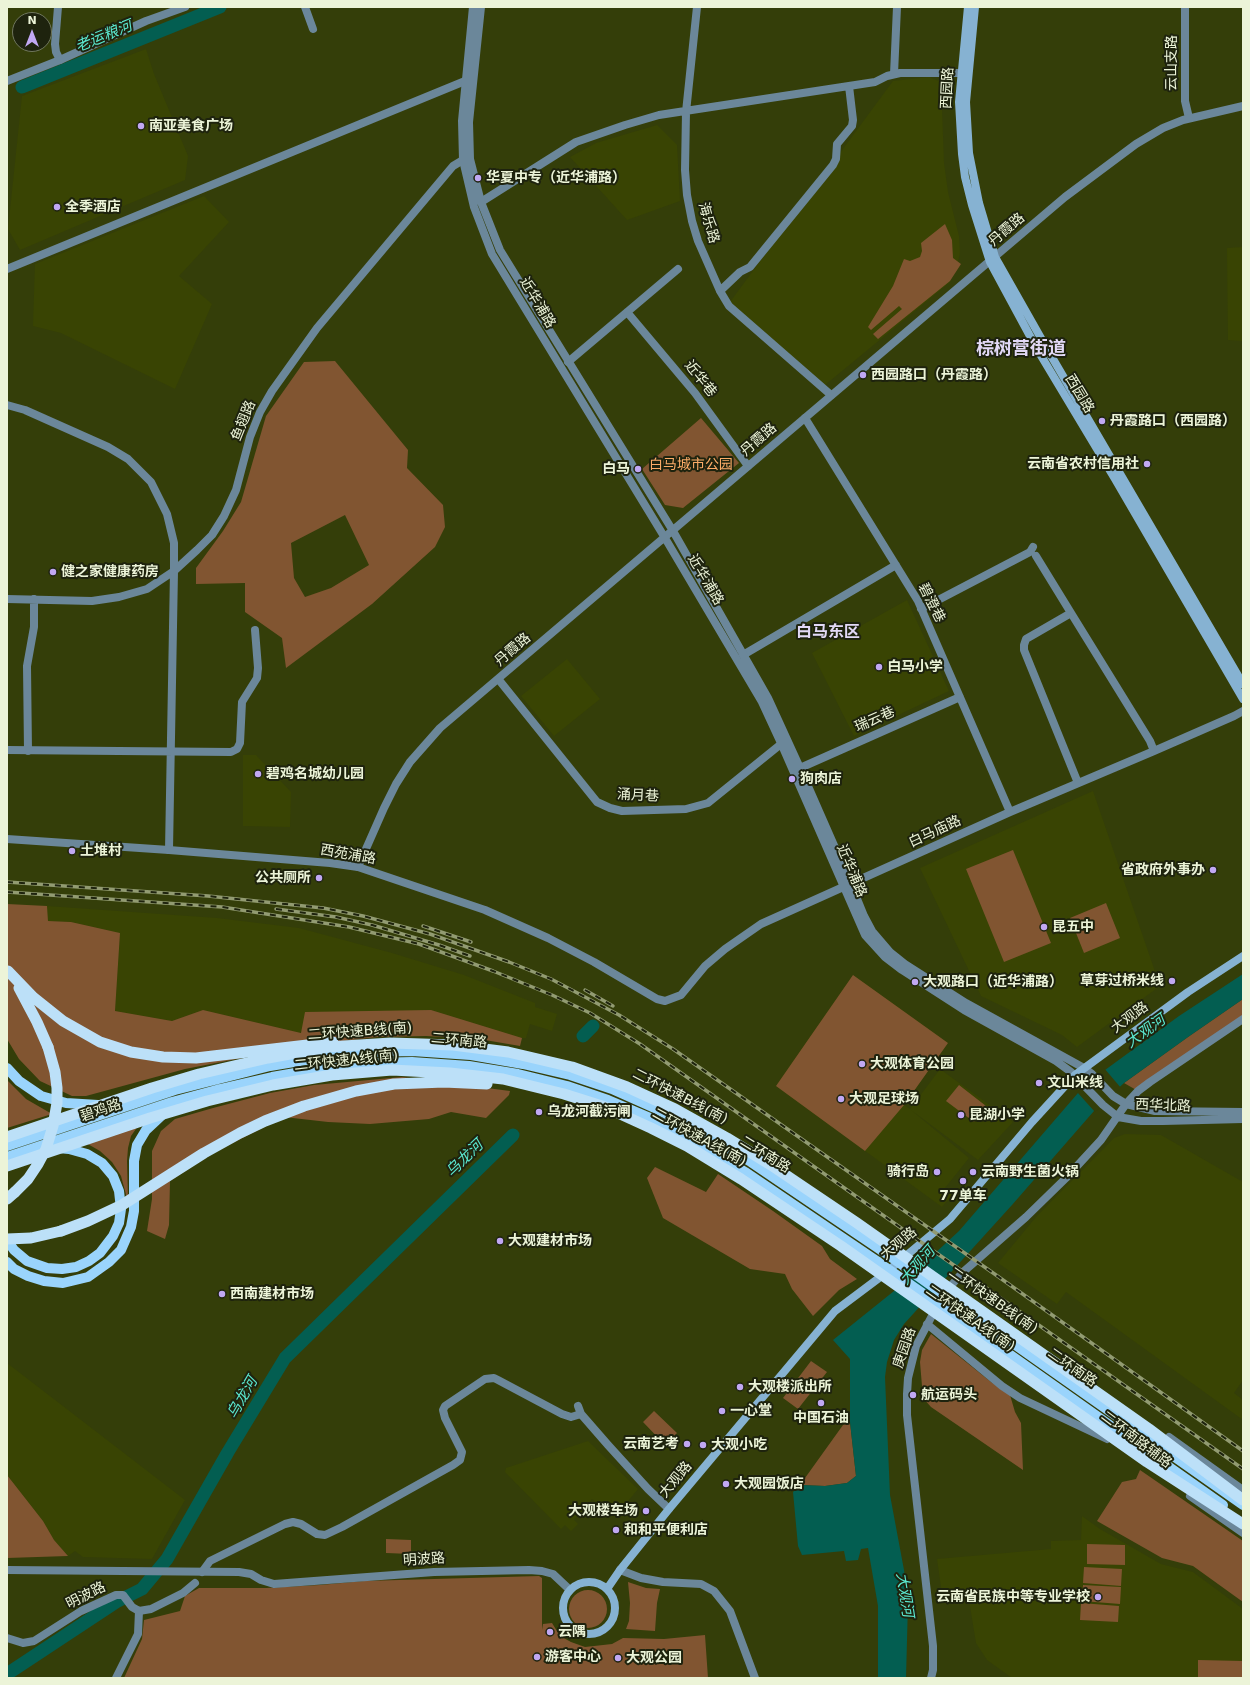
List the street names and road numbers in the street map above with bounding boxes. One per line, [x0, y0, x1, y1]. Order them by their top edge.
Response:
street label: 云山支路 [1164, 35, 1180, 91]
street label: 西园路 [939, 67, 957, 109]
street label: 海乐路 [694, 200, 722, 246]
street label: 丹霞路 [986, 210, 1028, 250]
street label: 近华浦路 [515, 275, 559, 331]
street label: 近华巷 [680, 357, 720, 401]
street label: 西园路 [1061, 372, 1097, 416]
street label: 鱼翅路 [228, 398, 260, 444]
street label: 丹霞路 [738, 420, 780, 460]
street label: 近华浦路 [683, 552, 727, 608]
street label: 碧澄巷 [914, 580, 948, 626]
street label: 丹霞路 [492, 630, 534, 670]
street label: 瑞云巷 [852, 704, 898, 736]
street label: 涌月巷 [617, 787, 659, 805]
street label: 白马庙路 [906, 813, 964, 851]
street label: 西苑浦路 [319, 842, 377, 868]
street label: 近华浦路 [832, 842, 870, 900]
street label: 大观路 [1108, 999, 1152, 1037]
street label: 二环快速B线(南) [307, 1020, 413, 1044]
street label: 二环南路 [430, 1030, 488, 1052]
street label: 二环快速A线(南) [293, 1047, 399, 1075]
street label: 二环快速B线(南) [630, 1066, 730, 1128]
street label: 碧鸡路 [78, 1096, 124, 1126]
street label: 西华北路 [1135, 1097, 1191, 1115]
street label: 二环快速A线(南) [649, 1105, 749, 1171]
street label: 二环南路 [737, 1133, 793, 1177]
street label: 大观路 [878, 1224, 920, 1264]
street label: 二环快速B线(南) [945, 1264, 1041, 1338]
street label: 二环快速A线(南) [922, 1282, 1018, 1356]
street label: 庚园路 [890, 1325, 920, 1371]
street label: 二环南路 [1044, 1345, 1100, 1391]
street label: 二环南路辅路 [1097, 1408, 1175, 1472]
street label: 大观路 [656, 1459, 696, 1501]
street label: 明波路 [402, 1550, 446, 1570]
street label: 明波路 [63, 1579, 109, 1613]

